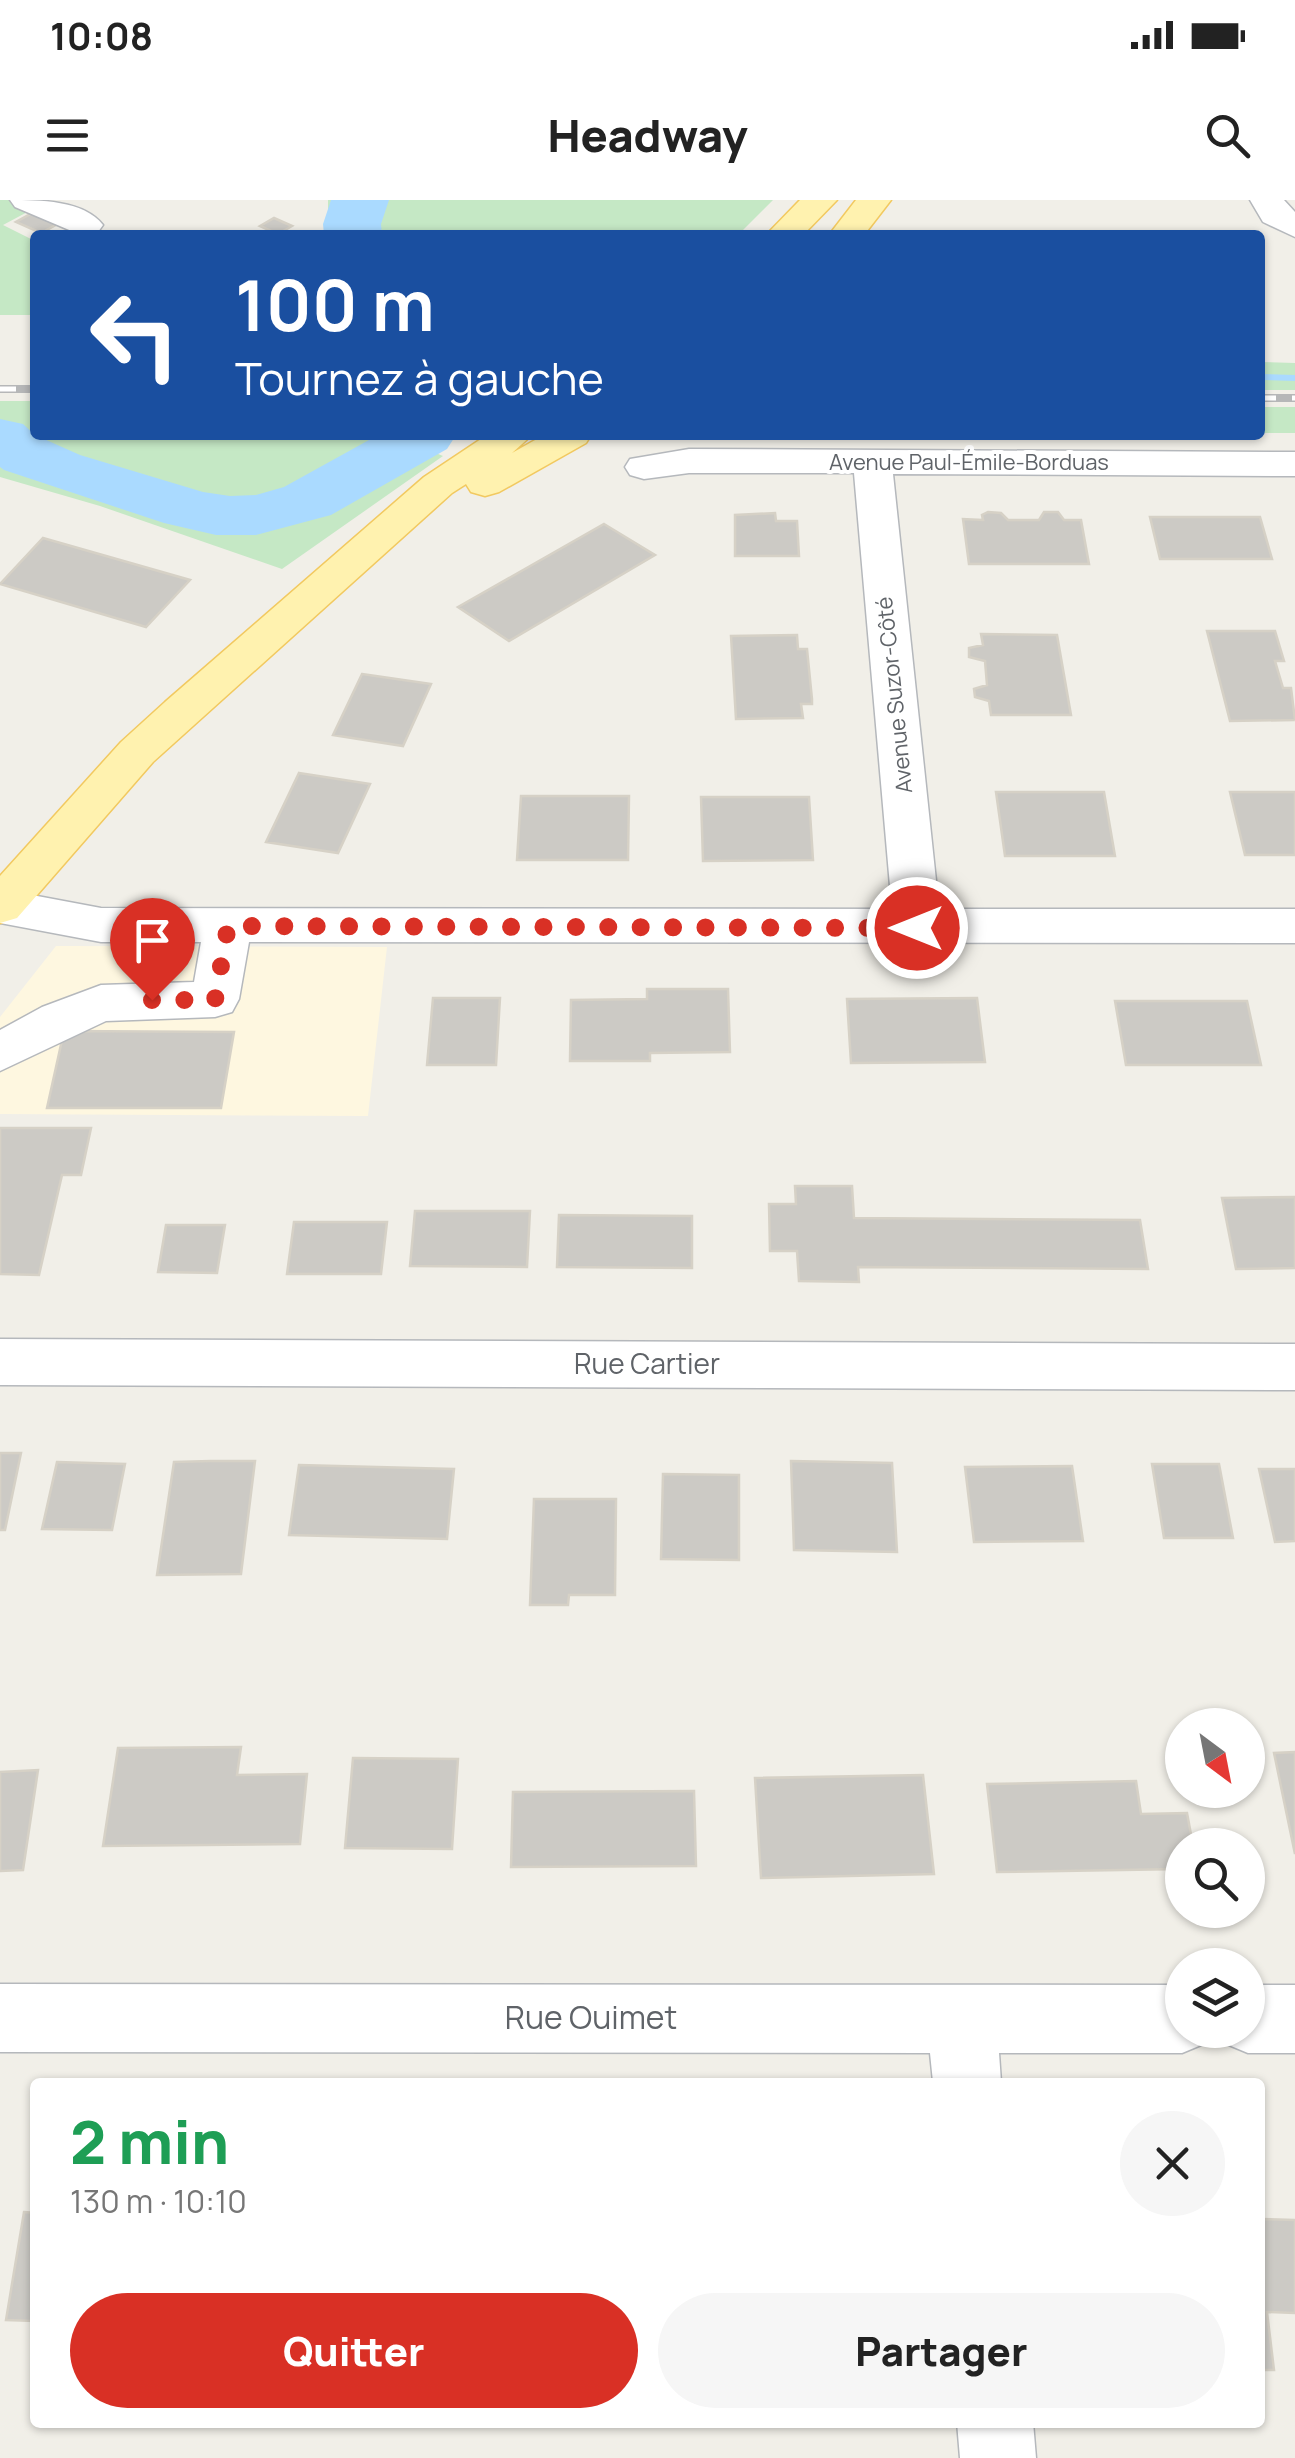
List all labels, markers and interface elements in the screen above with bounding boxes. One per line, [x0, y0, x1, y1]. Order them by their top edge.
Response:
text: 10:08 [50, 9, 153, 61]
text: Headway [547, 104, 748, 166]
icon: menu [40, 108, 95, 163]
icon: search [1200, 108, 1255, 163]
text: 100 m [235, 256, 435, 352]
icon: left [70, 270, 200, 400]
text: Tournez à gauche [235, 347, 604, 409]
street label: Avenue Paul-Émile-Borduas [829, 447, 1109, 477]
street label: Avenue Suzor-Côté [869, 595, 919, 795]
position arrow [865, 876, 969, 980]
pin [110, 898, 195, 1001]
icon: arrive [125, 913, 180, 968]
street label: Rue Cartier [574, 1344, 720, 1382]
north arrow [1165, 1708, 1265, 1808]
map controls [1165, 1708, 1265, 2048]
button: search [1165, 1828, 1265, 1928]
button: layers [1165, 1948, 1265, 2048]
street label: Rue Ouimet [505, 1995, 677, 2039]
text: 2 min [70, 2100, 229, 2182]
button: close [1120, 2111, 1225, 2216]
text: 130 m · 10:10 [70, 2179, 247, 2223]
button: Quitter [70, 2293, 638, 2408]
button: Partager [658, 2293, 1225, 2408]

